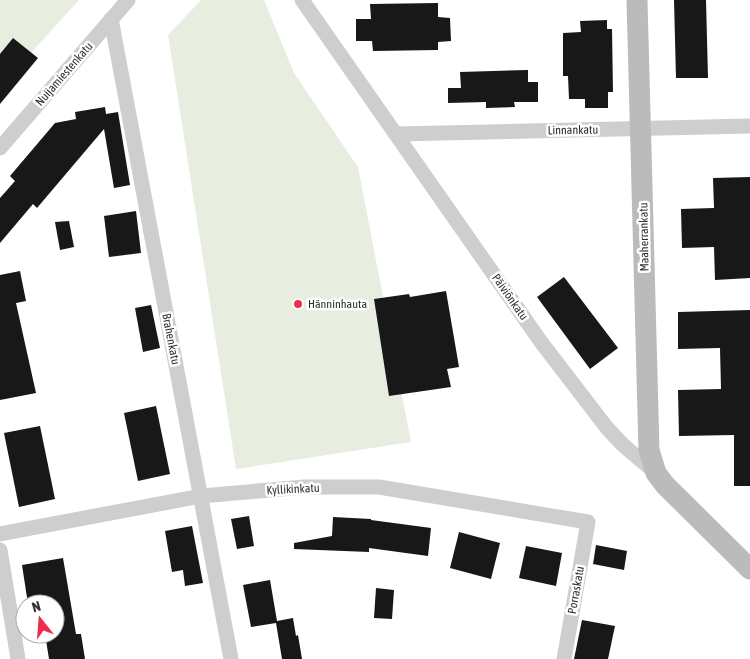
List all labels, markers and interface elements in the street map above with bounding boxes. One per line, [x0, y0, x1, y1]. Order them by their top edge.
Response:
street label: Nuijamiestenkatu [33, 39, 96, 109]
street label: Linnankatu [548, 123, 599, 137]
street label: Maaherrankatu [636, 202, 652, 272]
street label: Päiviönkatu [489, 271, 531, 323]
place label: Hänninhauta [308, 297, 367, 311]
marker: Hänninhauta [292, 298, 304, 310]
street label: Brahenkatu [159, 312, 183, 366]
street label: Kyllikinkatu [266, 481, 320, 497]
street label: Porraskatu [565, 565, 587, 615]
north arrow [15, 594, 65, 644]
text: N [30, 598, 42, 615]

